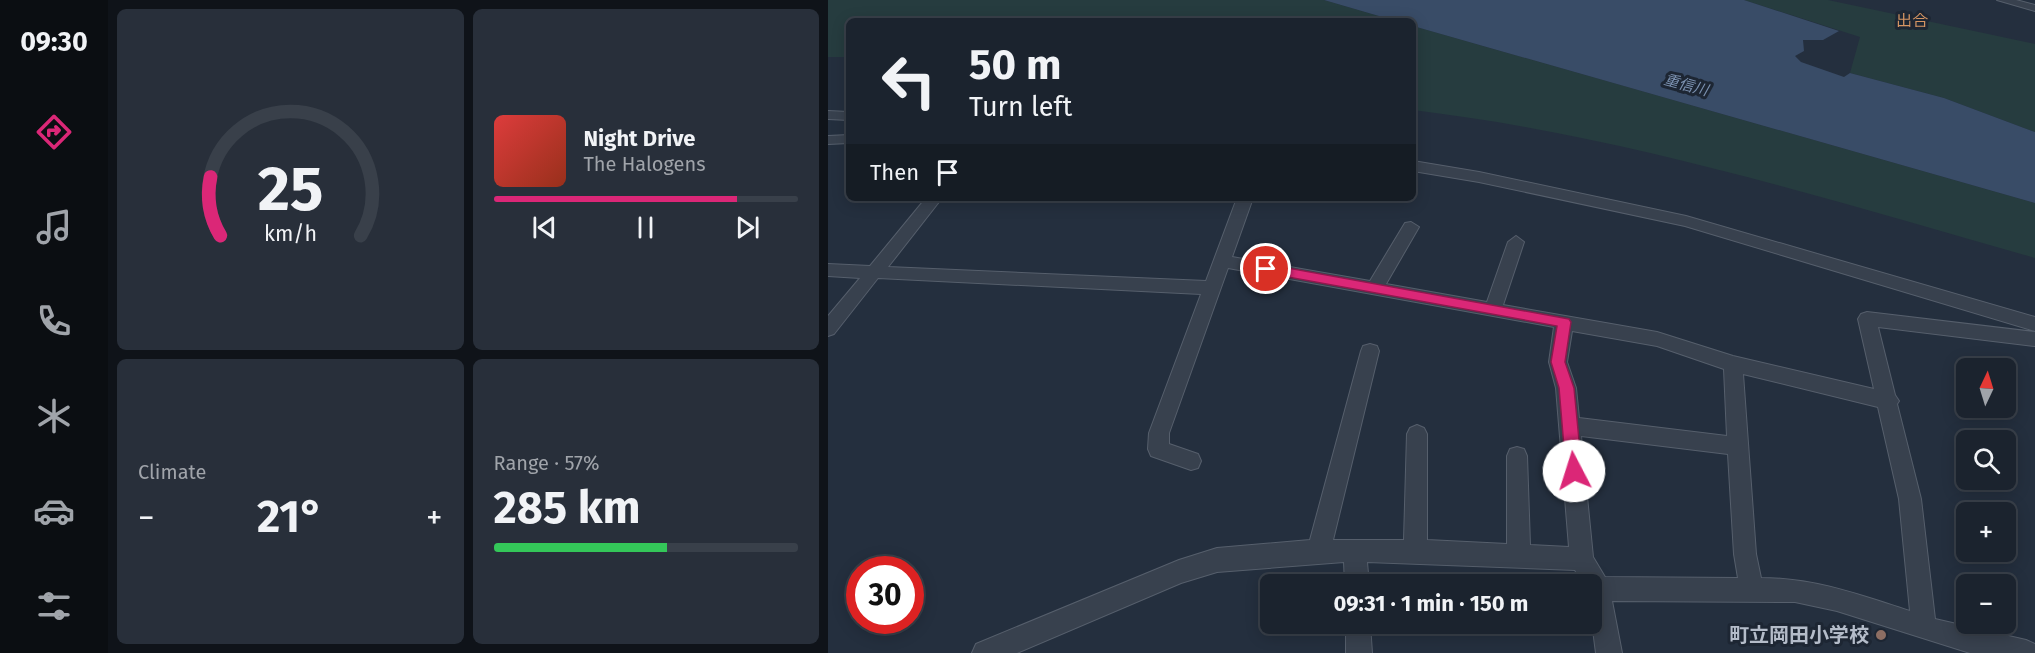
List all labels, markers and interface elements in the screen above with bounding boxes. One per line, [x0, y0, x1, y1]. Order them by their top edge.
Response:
district label: 出合 [1896, 11, 1928, 30]
text: 09:30 [20, 26, 88, 58]
text: 50 m [969, 40, 1062, 90]
icon: left [870, 42, 948, 120]
water label: 重信川 [1662, 70, 1712, 100]
text: Turn left [969, 91, 1072, 123]
icon: directions [33, 111, 75, 153]
text: Night Drive [584, 125, 695, 152]
text: The Halogens [584, 152, 706, 176]
text: 25 [257, 153, 323, 228]
icon: arrive [931, 156, 964, 189]
text: Then [870, 159, 919, 186]
icon: music [33, 206, 75, 248]
icon: previous [528, 211, 561, 244]
icon: pause [629, 211, 662, 244]
icon: next [731, 211, 764, 244]
text: km/h [264, 222, 317, 248]
pin [1240, 243, 1291, 294]
icon: arrive [1249, 252, 1282, 285]
icon: phone [33, 300, 75, 342]
north arrow [1956, 358, 2016, 418]
map controls [1956, 358, 2016, 634]
icon: climate [33, 395, 75, 437]
button: search [1956, 430, 2016, 490]
position arrow [1542, 439, 1606, 503]
text: Range · 57% [494, 451, 600, 475]
text: Climate [138, 460, 206, 484]
text: 285 km [494, 481, 641, 535]
icon: car [33, 490, 75, 532]
text: 21° [257, 490, 324, 544]
text: − [138, 498, 155, 538]
text: + [426, 498, 442, 538]
button: + [1956, 502, 2016, 562]
speed limit sign: 30 [846, 556, 924, 634]
button: − [1956, 574, 2016, 634]
icon: filters [33, 585, 75, 627]
text: 09:31 · 1 min · 150 m [1334, 590, 1528, 617]
place label: 町立岡田小学校 [1729, 623, 1869, 647]
marker: 町立岡田小学校 [1874, 628, 1888, 642]

